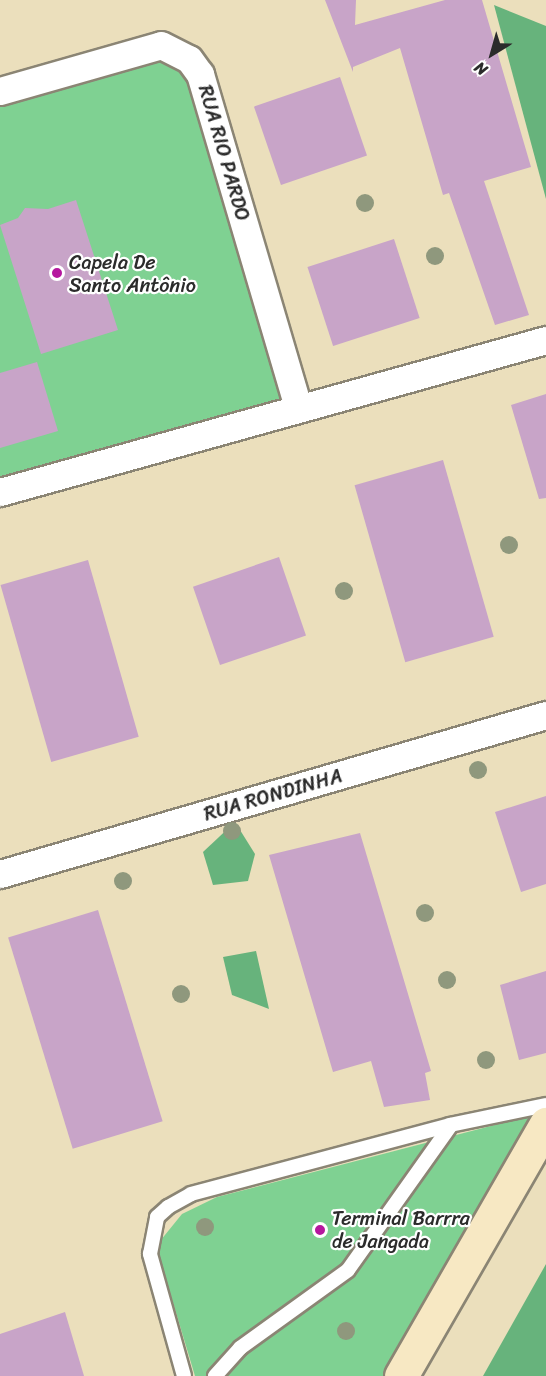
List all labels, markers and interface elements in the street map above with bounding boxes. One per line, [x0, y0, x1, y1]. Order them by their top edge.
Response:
north arrow [462, 24, 522, 84]
text: N [468, 54, 494, 84]
street label: RUA RIO PARDO [193, 82, 255, 224]
place label: Capela De Santo Antônio [69, 250, 196, 297]
marker: Capela De Santo Antônio [50, 266, 64, 280]
street label: RUA RONDINHA [202, 764, 344, 826]
place label: Terminal Barrra de Jangada [332, 1206, 470, 1253]
marker: Terminal Barrra de Jangada [313, 1223, 327, 1237]

